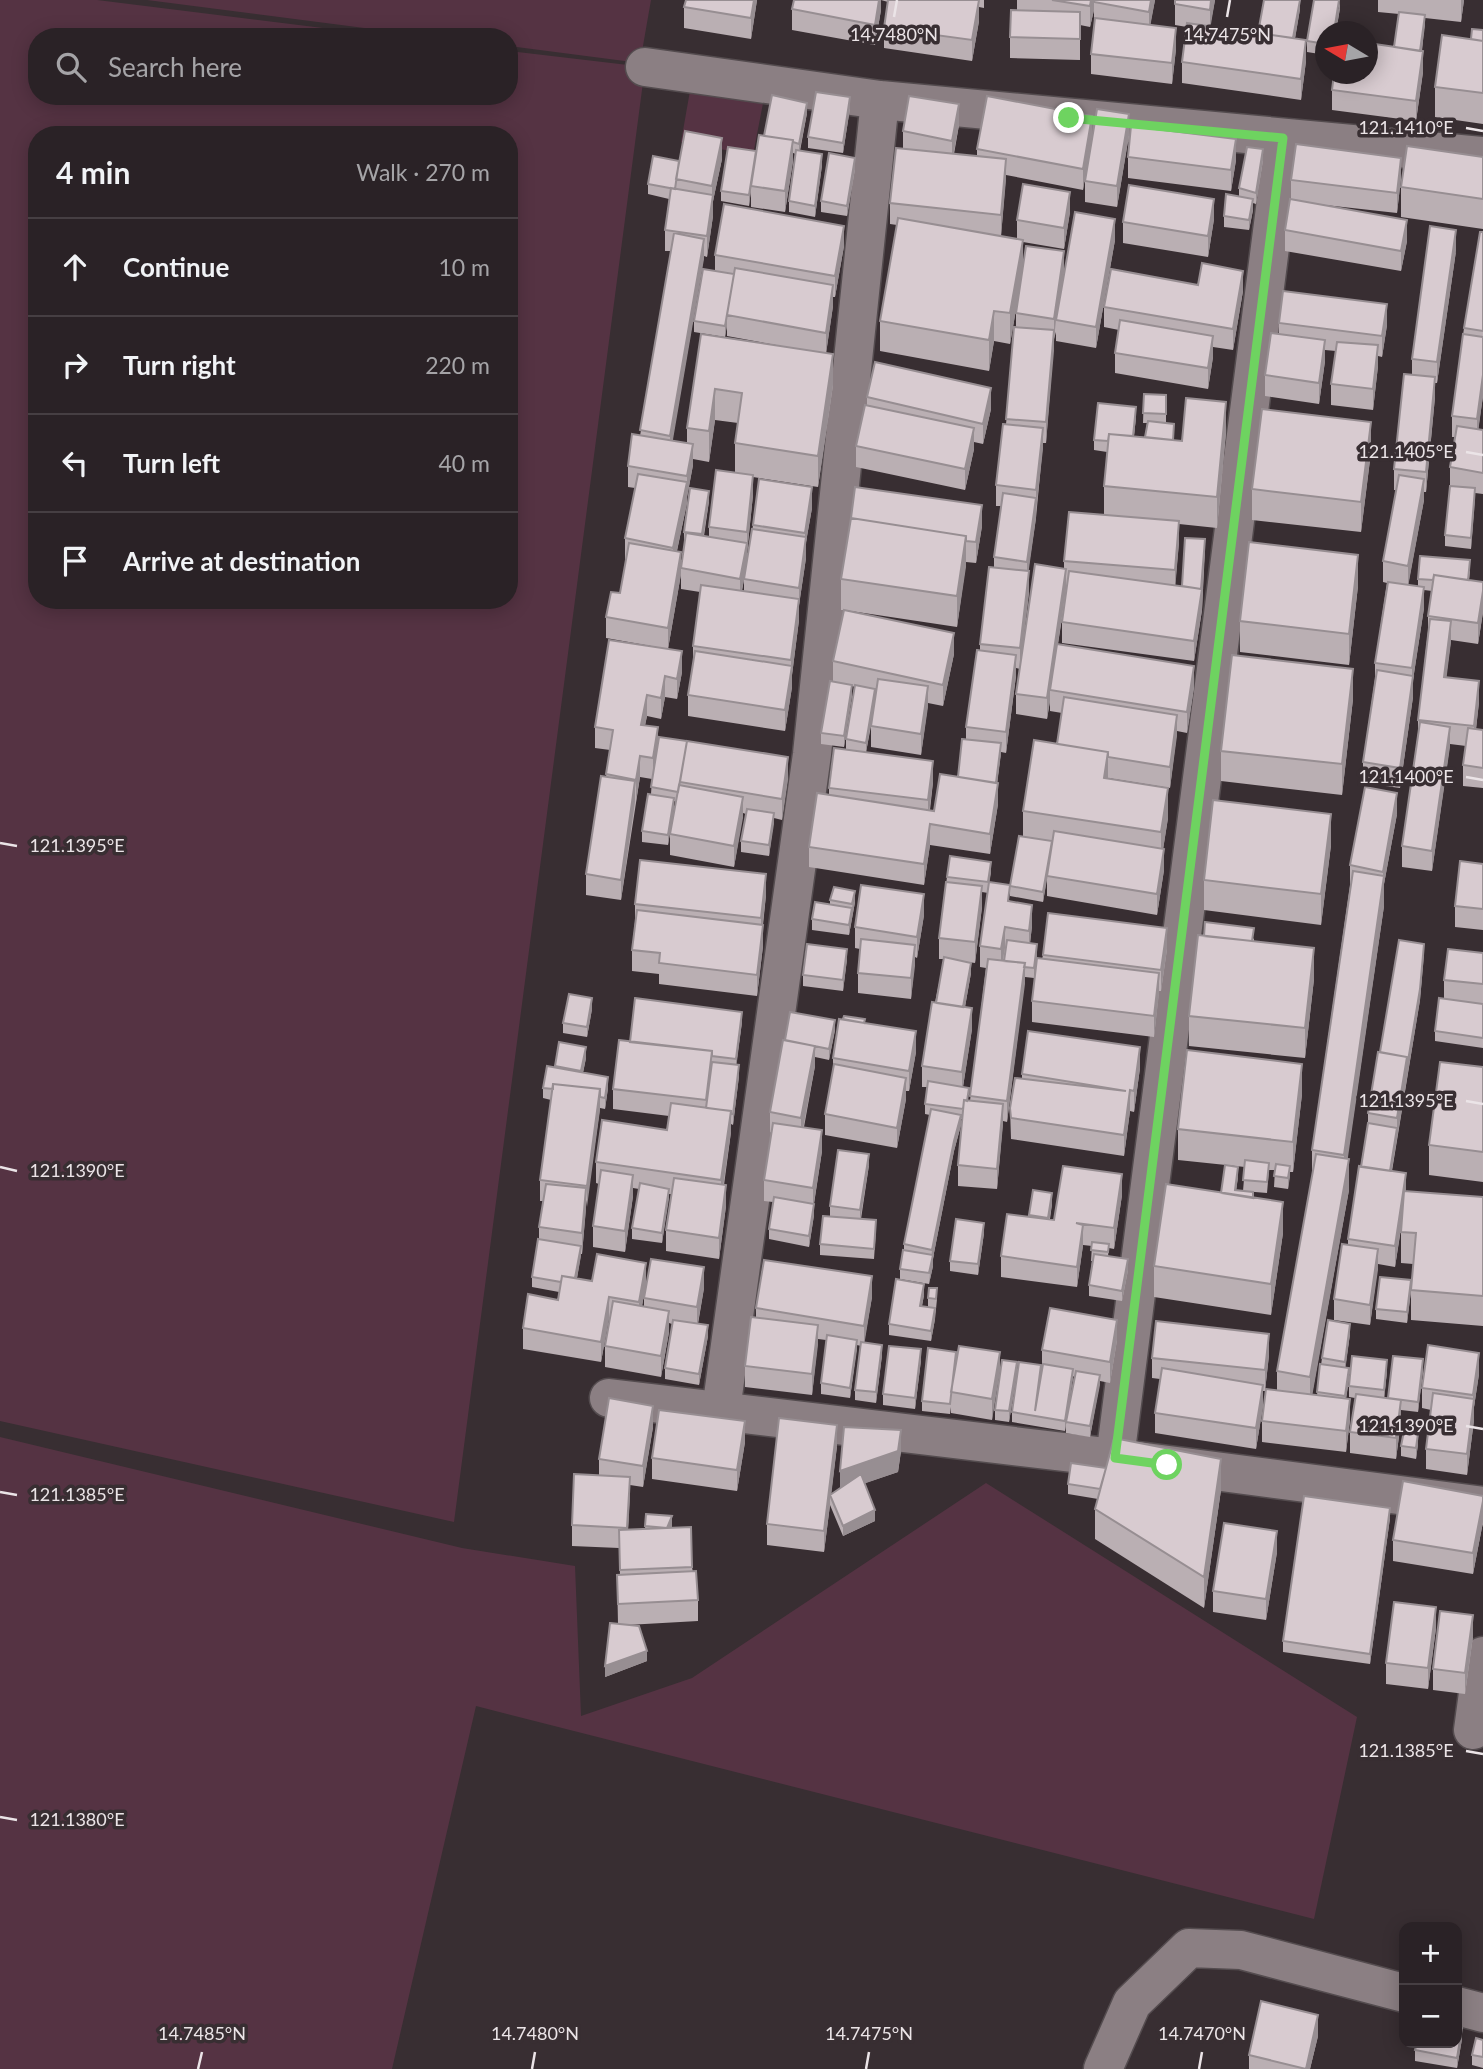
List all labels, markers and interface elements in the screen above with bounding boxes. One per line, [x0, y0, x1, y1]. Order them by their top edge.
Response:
north arrow [1315, 21, 1378, 84]
text: 14.7480°N [850, 23, 938, 45]
text: 14.7475°N [1183, 23, 1271, 45]
search box [28, 28, 518, 105]
icon: search [52, 48, 90, 86]
text: Search here [108, 51, 242, 83]
route end [1053, 102, 1084, 133]
text: 121.1410°E [1358, 116, 1454, 138]
text: 4 min [56, 154, 130, 190]
text: Walk · 270 m [356, 158, 490, 186]
icon: ahead [56, 248, 94, 286]
text: Continue [123, 251, 229, 283]
text: 10 m [439, 253, 490, 281]
icon: right [56, 346, 94, 384]
text: Turn right [123, 349, 236, 381]
text: 220 m [425, 351, 490, 379]
text: 121.1405°E [1358, 440, 1454, 462]
icon: left [56, 444, 94, 482]
text: Turn left [123, 447, 220, 479]
text: 40 m [439, 449, 490, 477]
icon: arrive [56, 542, 94, 580]
text: Arrive at destination [123, 545, 360, 577]
text: 121.1400°E [1358, 765, 1454, 787]
text: 121.1395°E [29, 834, 125, 856]
text: 121.1395°E [1358, 1089, 1454, 1111]
text: 121.1390°E [29, 1159, 125, 1181]
text: 121.1390°E [1358, 1414, 1454, 1436]
route start [1151, 1449, 1182, 1480]
text: 121.1385°E [29, 1483, 125, 1505]
text: 121.1385°E [1358, 1739, 1454, 1761]
text: 121.1380°E [29, 1808, 125, 1830]
map controls [1399, 1922, 1462, 2048]
button: + [1399, 1922, 1462, 1985]
button: − [1399, 1985, 1462, 2048]
text: 14.7485°N [158, 2022, 246, 2044]
text: 14.7480°N [491, 2022, 579, 2044]
text: 14.7475°N [825, 2022, 913, 2044]
text: 14.7470°N [1158, 2022, 1246, 2044]

